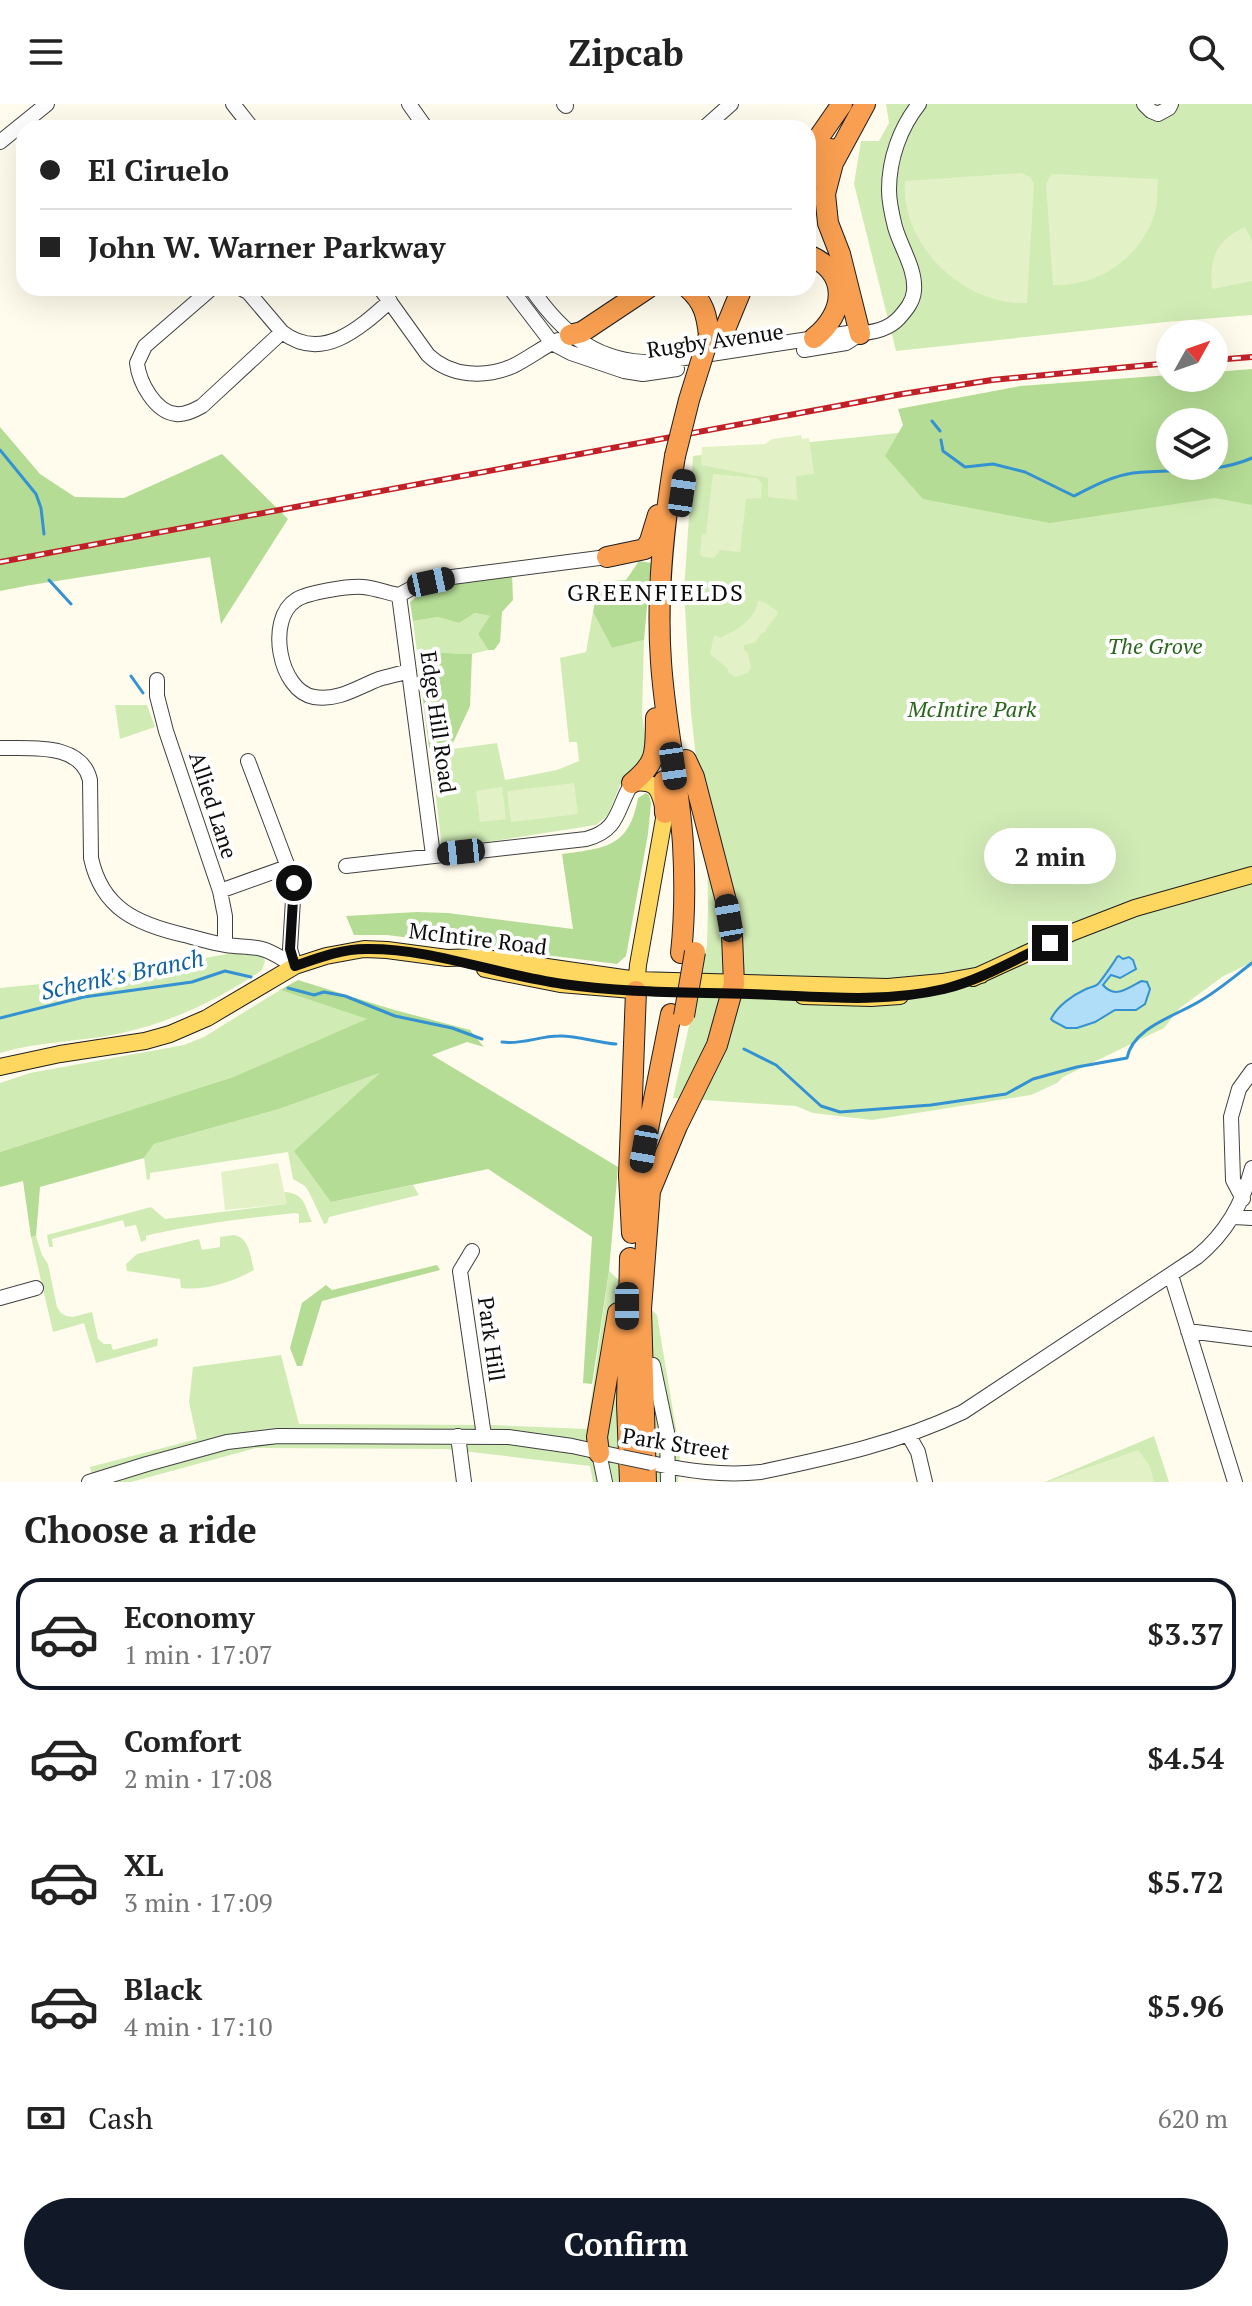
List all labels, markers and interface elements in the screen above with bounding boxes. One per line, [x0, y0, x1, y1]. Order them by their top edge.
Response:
text: Zipcab [568, 29, 684, 76]
icon: menu [24, 30, 68, 74]
icon: search [1184, 30, 1228, 74]
text: El Ciruelo [88, 150, 229, 190]
text: John W. Warner Parkway [88, 227, 445, 267]
street label: Rugby Avenue [645, 316, 785, 364]
north arrow [1156, 320, 1228, 392]
map controls [1156, 320, 1228, 480]
button: layers [1156, 408, 1228, 480]
car [667, 468, 697, 518]
car [405, 565, 457, 599]
district label: GREENFIELDS [567, 576, 745, 608]
park label: The Grove [1108, 631, 1202, 660]
street label: Edge Hill Road [415, 649, 463, 795]
park label: McIntire Park [907, 694, 1037, 723]
car [658, 741, 688, 791]
street label: Allied Lane [183, 748, 245, 862]
callout: 2 min [984, 827, 1116, 883]
car [436, 838, 486, 866]
text: 2 min [1014, 839, 1086, 873]
route start [276, 865, 312, 901]
car [713, 892, 745, 944]
street label: McIntire Road [407, 915, 549, 961]
route end [1032, 925, 1068, 961]
water label: Schenk's Branch [38, 941, 206, 1007]
car [628, 1123, 660, 1175]
car [615, 1282, 639, 1330]
street label: Park Hill [472, 1295, 512, 1383]
street label: Park Street [620, 1420, 732, 1466]
text: Choose a ride [24, 1506, 257, 1553]
text: Economy [124, 1597, 255, 1637]
icon: car [28, 1598, 100, 1670]
text: $3.37 [1147, 1614, 1224, 1654]
text: 1 min · 17:07 [124, 1637, 273, 1671]
text: Comfort [124, 1721, 242, 1761]
icon: car [28, 1722, 100, 1794]
text: $4.54 [1147, 1738, 1224, 1778]
text: 2 min · 17:08 [124, 1761, 273, 1795]
text: XL [124, 1845, 163, 1885]
icon: car [28, 1846, 100, 1918]
text: $5.72 [1147, 1862, 1224, 1902]
text: 3 min · 17:09 [124, 1885, 273, 1919]
text: Black [124, 1969, 202, 2009]
icon: car [28, 1970, 100, 2042]
text: $5.96 [1147, 1986, 1224, 2026]
text: 4 min · 17:10 [124, 2009, 273, 2043]
icon: cash [24, 2096, 68, 2140]
text: Cash [88, 2098, 153, 2138]
text: 620 m [1158, 2101, 1228, 2135]
button: Confirm [24, 2198, 1228, 2290]

